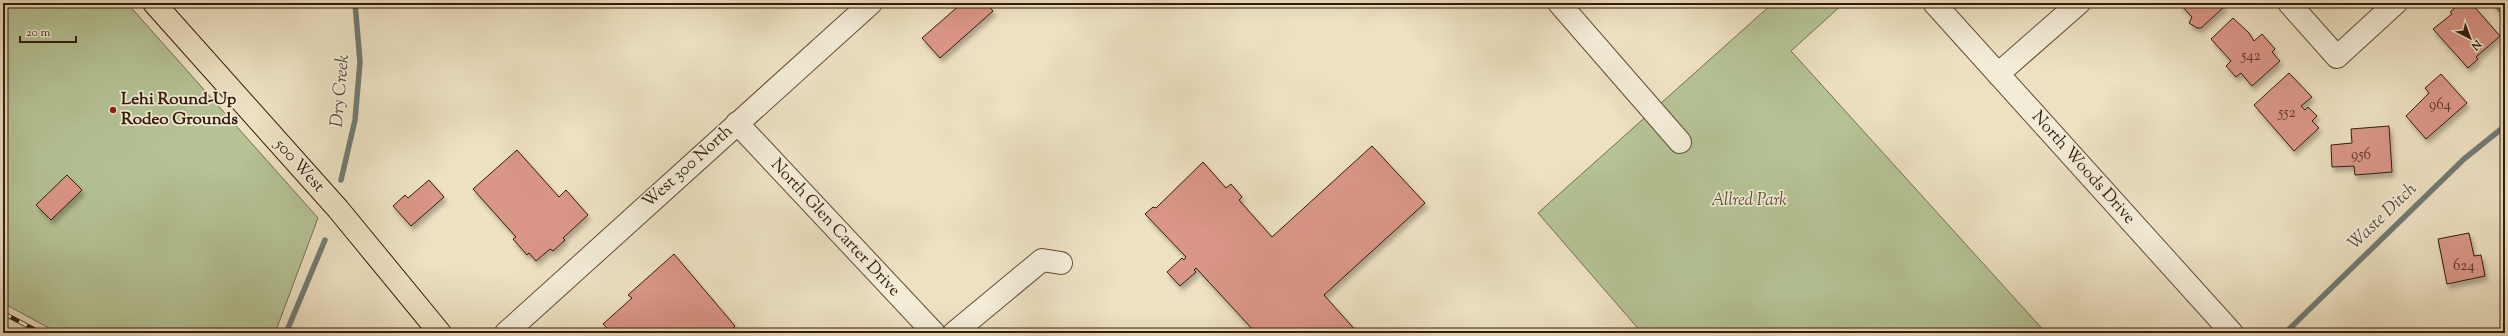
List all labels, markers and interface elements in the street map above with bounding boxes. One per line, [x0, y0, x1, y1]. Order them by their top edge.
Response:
scale bar [20, 18, 76, 44]
north arrow [2450, 18, 2490, 58]
text: 20 m [26, 24, 51, 42]
text: N [2467, 35, 2485, 54]
house number: 542 [2240, 46, 2261, 67]
water label: Dry Creek [325, 54, 357, 128]
place label: Lehi Round-Up Rodeo Grounds [121, 88, 238, 132]
house number: 964 [2429, 95, 2451, 116]
house number: 552 [2277, 103, 2296, 124]
marker: Lehi Round-Up Rodeo Grounds [108, 105, 118, 115]
street label: North Woods Drive [2026, 106, 2140, 230]
street label: West 300 North [637, 120, 739, 214]
street label: 500 West [268, 133, 330, 198]
house number: 956 [2351, 145, 2371, 166]
street label: North Glen Carter Drive [765, 154, 905, 302]
water label: Waste Ditch [2343, 177, 2424, 257]
park label: Allred Park [1711, 189, 1787, 213]
house number: 624 [2453, 256, 2475, 277]

